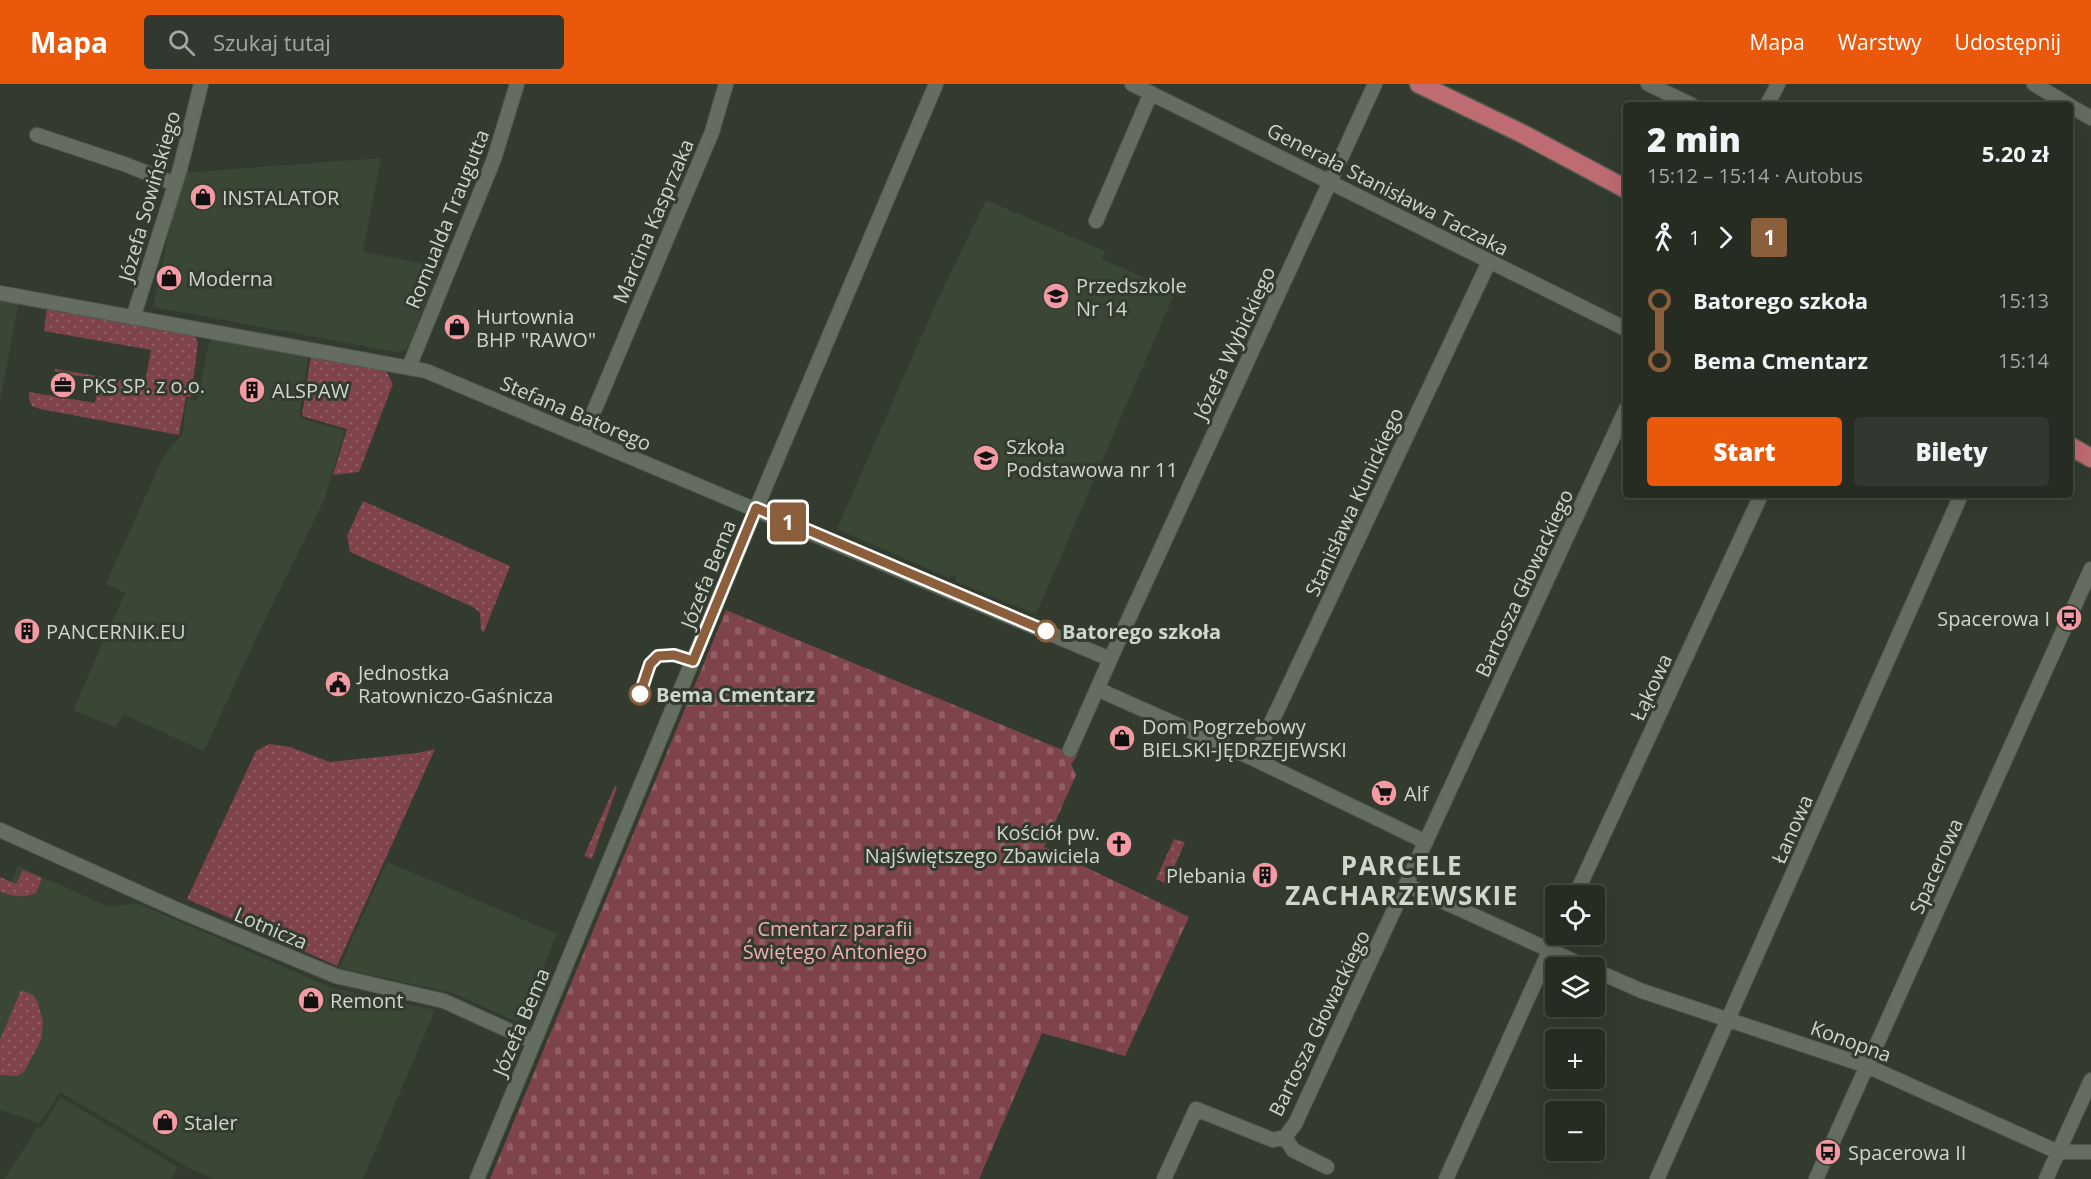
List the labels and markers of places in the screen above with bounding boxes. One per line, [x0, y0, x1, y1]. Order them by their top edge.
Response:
shop icon: INSTALATOR [188, 182, 218, 212]
place label: INSTALATOR [222, 184, 340, 211]
shop icon: Moderna [154, 263, 184, 293]
place label: Moderna [188, 265, 273, 292]
place label: Przedszkole Nr 14 [1076, 272, 1187, 322]
school or university icon: Przedszkole Nr 14 [1041, 281, 1071, 311]
place label: Hurtownia BHP "RAWO" [476, 303, 596, 353]
shop icon: Hurtownia BHP "RAWO" [442, 312, 472, 342]
office icon: PKS SP. z o.o. [48, 370, 78, 400]
place label: PKS SP. z o.o. [82, 372, 205, 399]
building icon: ALSPAW [237, 375, 267, 405]
place label: ALSPAW [272, 377, 350, 404]
place label: Szkoła Podstawowa nr 11 [1006, 433, 1178, 483]
school or university icon: Szkoła Podstawowa nr 11 [971, 443, 1001, 473]
bus stop icon: Spacerowa I [2054, 603, 2084, 633]
place label: Spacerowa I [1937, 605, 2050, 632]
building icon: PANCERNIK.EU [12, 616, 42, 646]
place label: PANCERNIK.EU [46, 618, 186, 645]
place label: Batorego szkoła [1062, 618, 1221, 645]
marker: Batorego szkoła [1035, 620, 1057, 642]
place label: Jednostka Ratowniczo-Gaśnicza [356, 659, 553, 709]
public building icon: Jednostka Ratowniczo-Gaśnicza [323, 669, 353, 699]
place label: Bema Cmentarz [656, 681, 815, 708]
marker: Bema Cmentarz [629, 683, 651, 705]
place label: Dom Pogrzebowy BIELSKI-JĘDRZEJEWSKI [1142, 713, 1347, 763]
shop icon: Dom Pogrzebowy BIELSKI-JĘDRZEJEWSKI [1107, 723, 1137, 753]
supermarket icon: Alf [1369, 778, 1399, 808]
place label: Alf [1404, 780, 1430, 807]
place label: Kościół pw. Najświętszego Zbawiciela [865, 819, 1100, 869]
church icon: Kościół pw. Najświętszego Zbawiciela [1104, 829, 1134, 859]
building icon: Plebania [1250, 860, 1280, 890]
place label: Plebania [1166, 862, 1246, 889]
shop icon: Remont [296, 985, 326, 1015]
place label: Remont [330, 987, 404, 1014]
shop icon: Staler [150, 1107, 180, 1137]
place label: Staler [184, 1109, 238, 1136]
bus stop icon: Spacerowa II [1813, 1137, 1843, 1167]
place label: Spacerowa II [1848, 1139, 1966, 1166]

